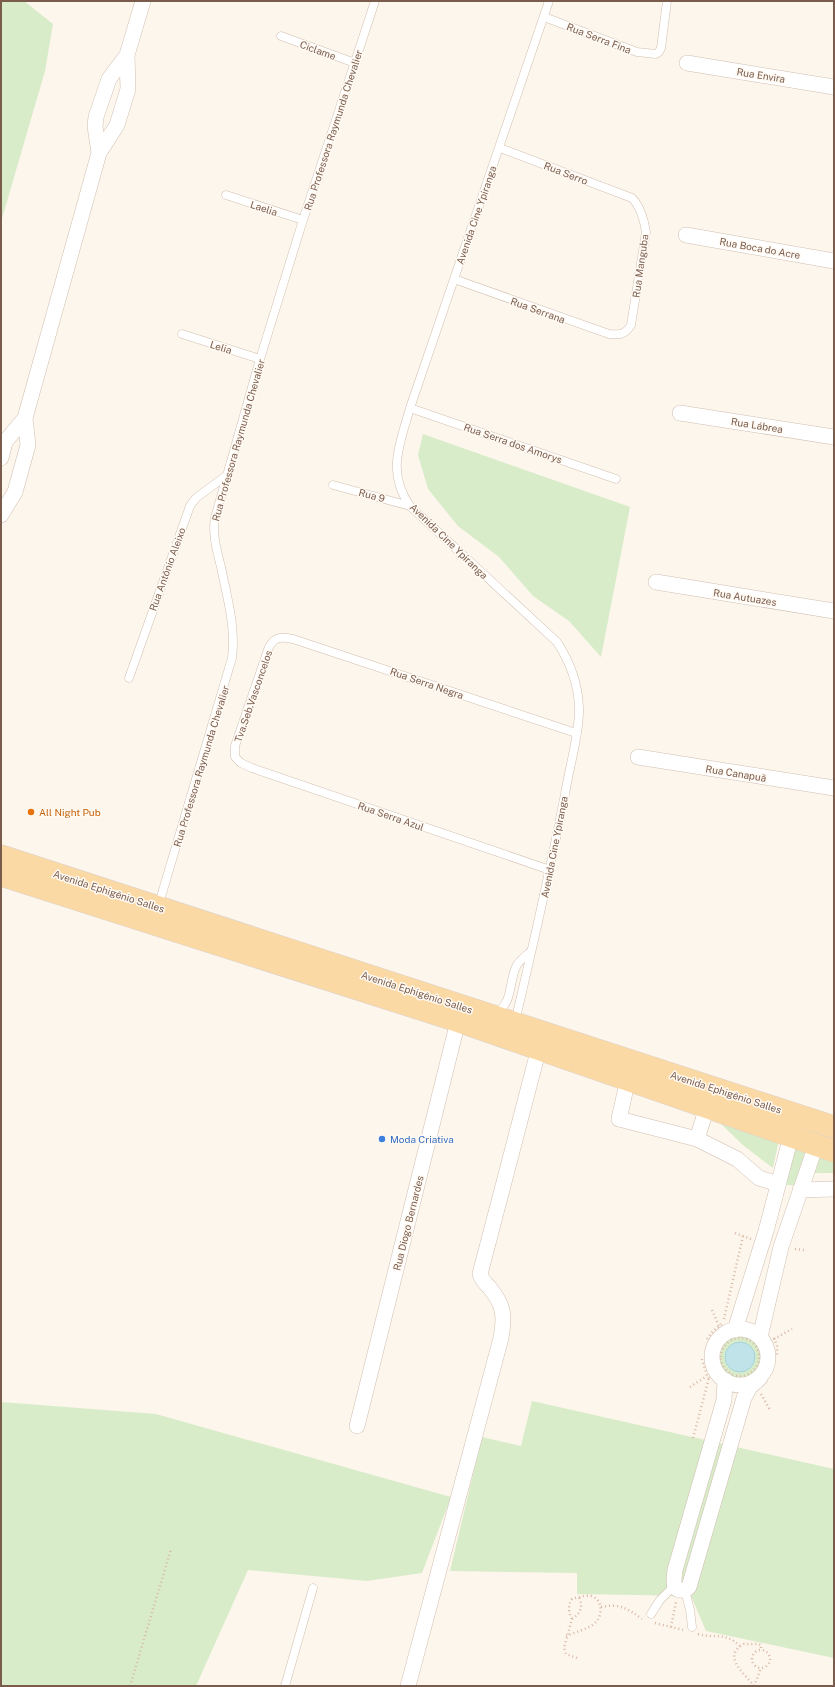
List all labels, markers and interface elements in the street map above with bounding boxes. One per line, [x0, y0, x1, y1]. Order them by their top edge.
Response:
street label: Rua Serra Fina [565, 20, 633, 56]
street label: Ciclame [298, 38, 338, 62]
street label: Rua Professora Raymunda Chevalier [301, 48, 365, 212]
street label: Rua Envira [736, 65, 786, 85]
street label: Rua Serro [542, 159, 590, 187]
street label: Avenida Cine Ypiranga [453, 164, 499, 266]
street label: Laelia [249, 198, 279, 218]
street label: Rua Manguba [630, 233, 650, 299]
street label: Rua Boca do Acre [719, 235, 802, 261]
street label: Rua Serrana [509, 295, 567, 325]
street label: Lelia [209, 338, 233, 356]
street label: Rua Professora Raymunda Chevalier [209, 357, 267, 523]
street label: Rua Lábrea [730, 415, 784, 435]
street label: Rua Serra dos Amorys [462, 421, 564, 465]
street label: Rua 9 [358, 486, 386, 504]
street label: Avenida Cine Ypiranga [408, 501, 490, 581]
street label: Rua Antônio Aleixo [146, 525, 188, 612]
street label: Rua Autuazes [713, 586, 777, 608]
street label: Tva.Seb.Vasconcelos [232, 648, 274, 744]
street label: Rua Serra Negra [389, 665, 465, 701]
street label: Rua Professora Raymunda Chevalier [171, 684, 231, 848]
street label: Rua Canapuã [705, 762, 767, 784]
street label: Avenida Cine Ypiranga [538, 795, 570, 899]
street label: Rua Serra Azul [356, 799, 426, 833]
place label: All Night Pub [39, 806, 101, 818]
marker: All Night Pub [26, 807, 36, 817]
street label: Avenida Ephigênio Salles [52, 867, 166, 915]
street label: Avenida Ephigênio Salles [360, 968, 474, 1016]
street label: Avenida Ephigênio Salles [669, 1068, 783, 1116]
place label: Moda Criativa [390, 1133, 454, 1145]
marker: Moda Criativa [377, 1134, 387, 1144]
street label: Rua Diogo Bernardes [390, 1174, 426, 1272]

